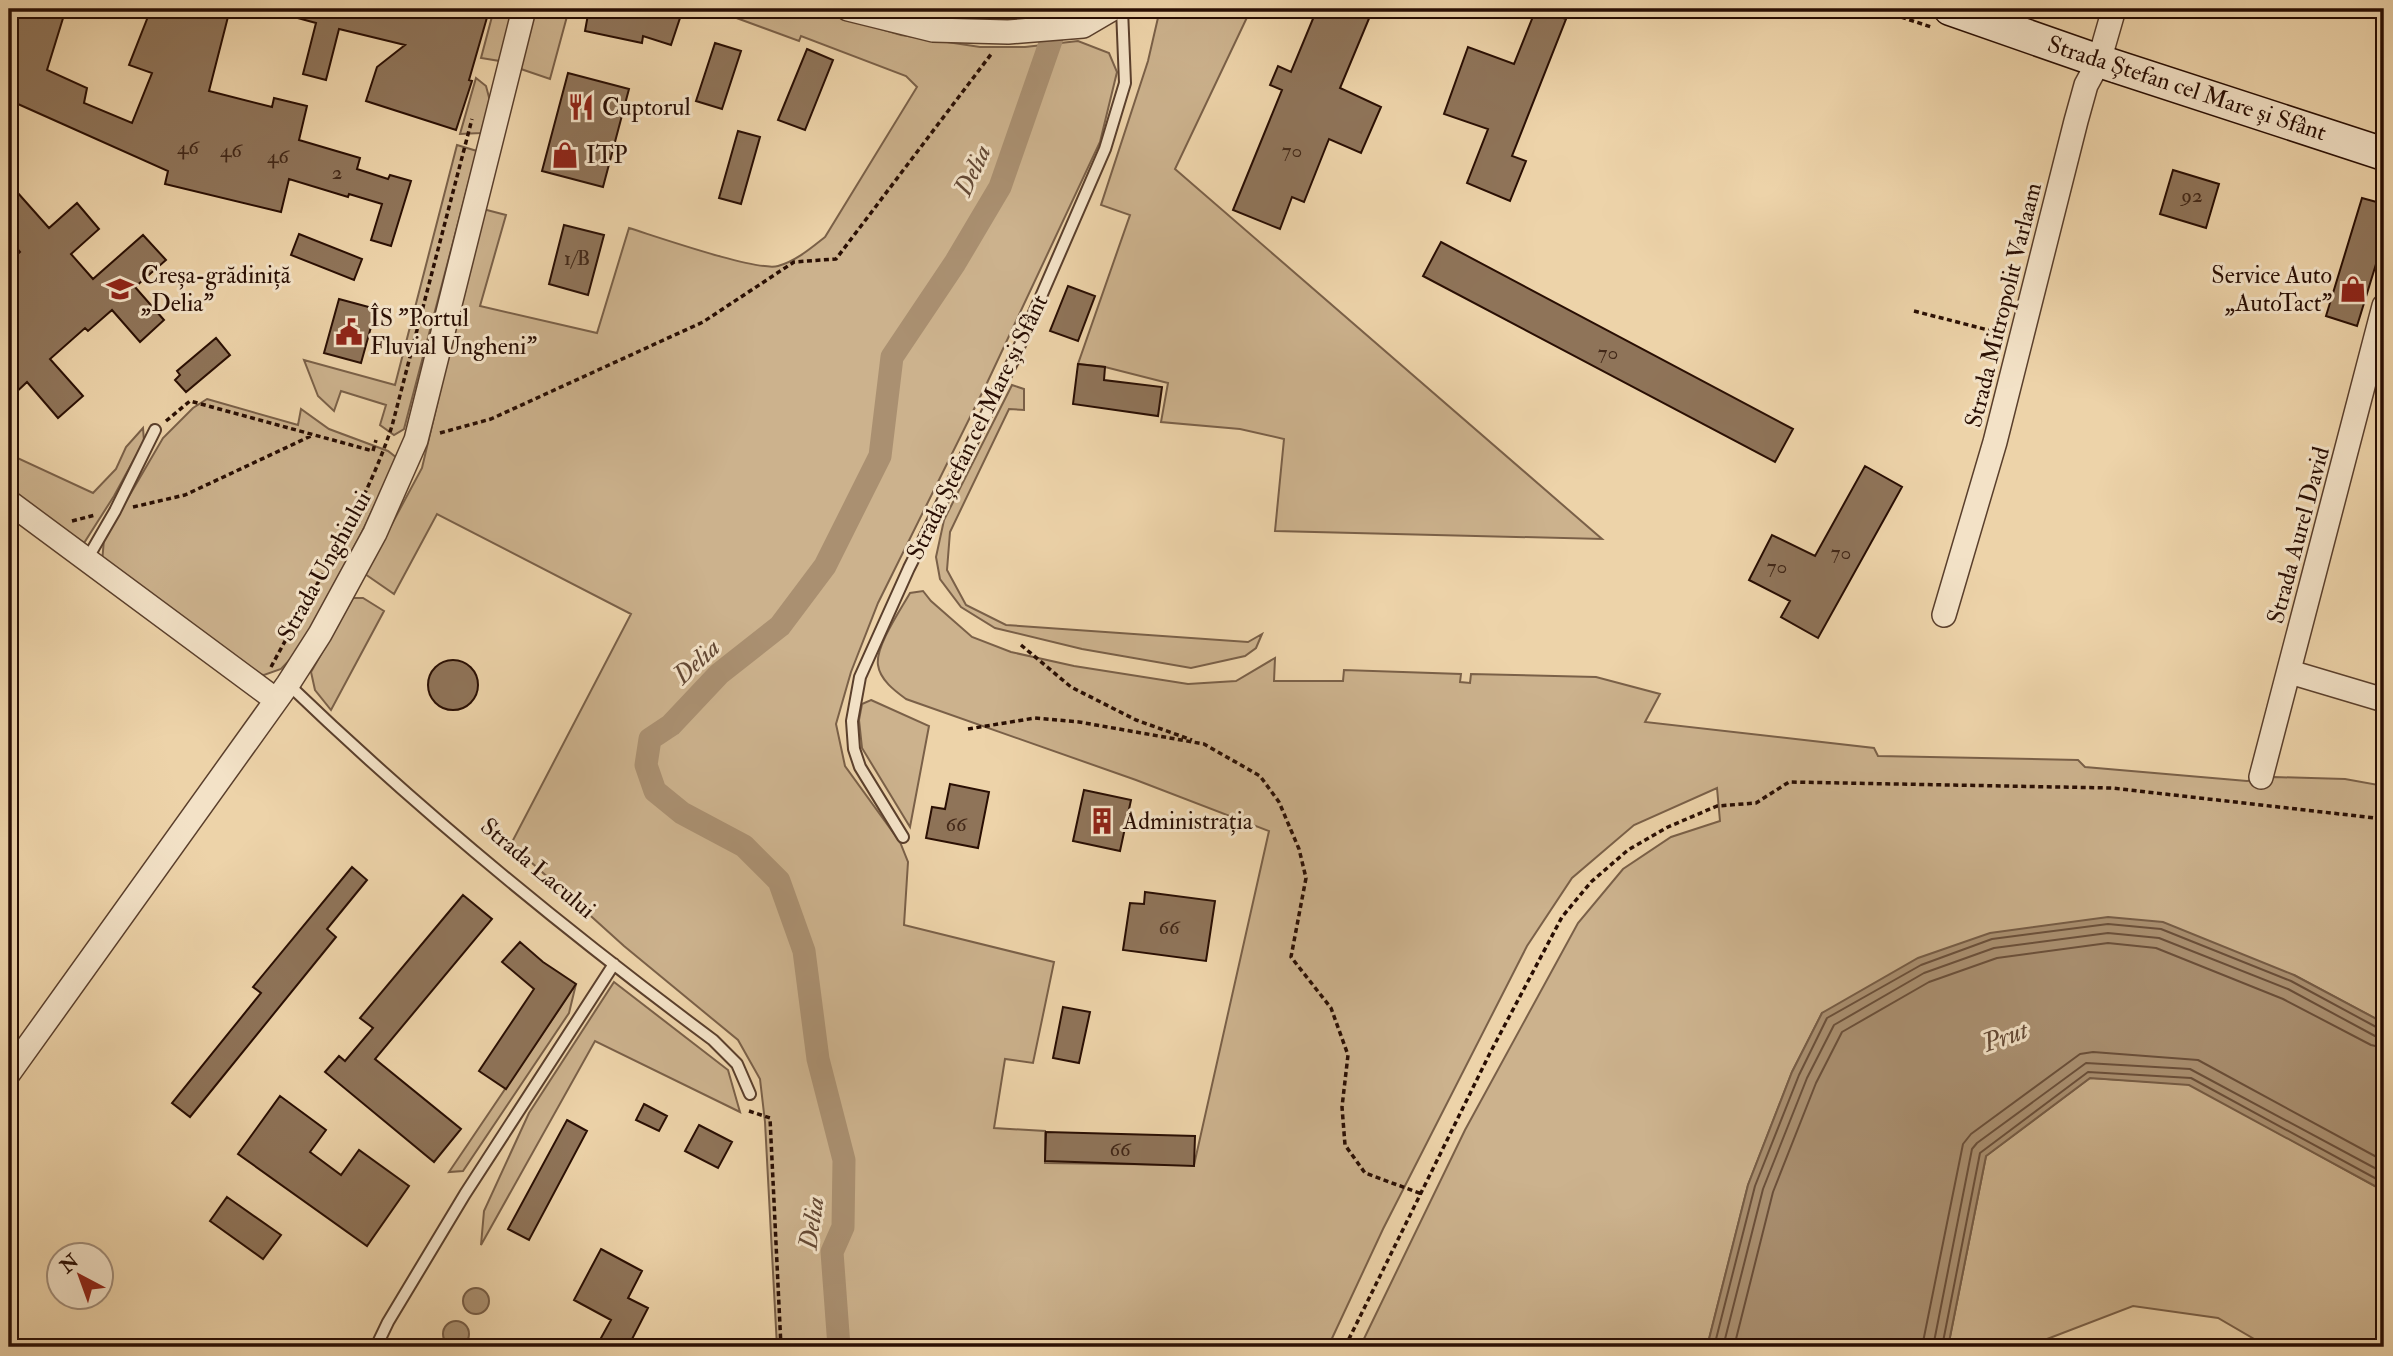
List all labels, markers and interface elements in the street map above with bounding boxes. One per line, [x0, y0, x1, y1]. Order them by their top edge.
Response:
street label: Strada Ștefan cel Mare și Sfânt [2044, 29, 2330, 148]
restaurant icon: Cuptorul [566, 92, 596, 122]
place label: Cuptorul [602, 92, 691, 123]
house number: 46 [177, 134, 200, 161]
house number: 46 [220, 137, 243, 164]
house number: 70 [1282, 137, 1302, 164]
shop icon: ITP [550, 140, 580, 170]
place label: ITP [586, 140, 628, 171]
water label: Delia [947, 140, 999, 202]
house number: 46 [267, 143, 290, 170]
house number: 2 [332, 159, 342, 186]
street label: Strada Mitropolit Varlaam [1958, 179, 2049, 431]
house number: 92 [2179, 182, 2203, 209]
house number: 1/B [564, 245, 590, 272]
place label: Creșa-grădiniță „Delia” [140, 260, 292, 319]
place label: Service Auto „AutoTact” [2211, 260, 2332, 319]
school or university icon: Creșa-grădiniță „Delia” [105, 274, 135, 304]
shop icon: Service Auto „AutoTact” [2338, 274, 2368, 304]
street label: Strada Ștefan cel Mare și Sfânt [900, 289, 1055, 565]
place label: ÎS "Portul Fluvial Ungheni" [370, 302, 537, 362]
public building icon: ÎS "Portul Fluvial Ungheni" [334, 317, 364, 347]
house number: 70 [1598, 339, 1618, 366]
street label: Strada Aurel David [2260, 443, 2337, 627]
street label: Strada Unghiului [271, 486, 378, 647]
house number: 70 [1831, 539, 1851, 566]
house number: 70 [1767, 553, 1787, 580]
water label: Delia [666, 632, 727, 692]
building icon: Administrația [1087, 806, 1117, 836]
place label: Administrația [1122, 806, 1254, 837]
street label: Strada Lacului [474, 811, 602, 926]
house number: 66 [945, 811, 968, 838]
house number: 66 [1158, 914, 1181, 941]
water label: Prut [1978, 1014, 2034, 1060]
house number: 66 [1109, 1136, 1132, 1163]
water label: Delia [792, 1195, 832, 1253]
north arrow [46, 1240, 116, 1310]
text: N [54, 1249, 85, 1279]

